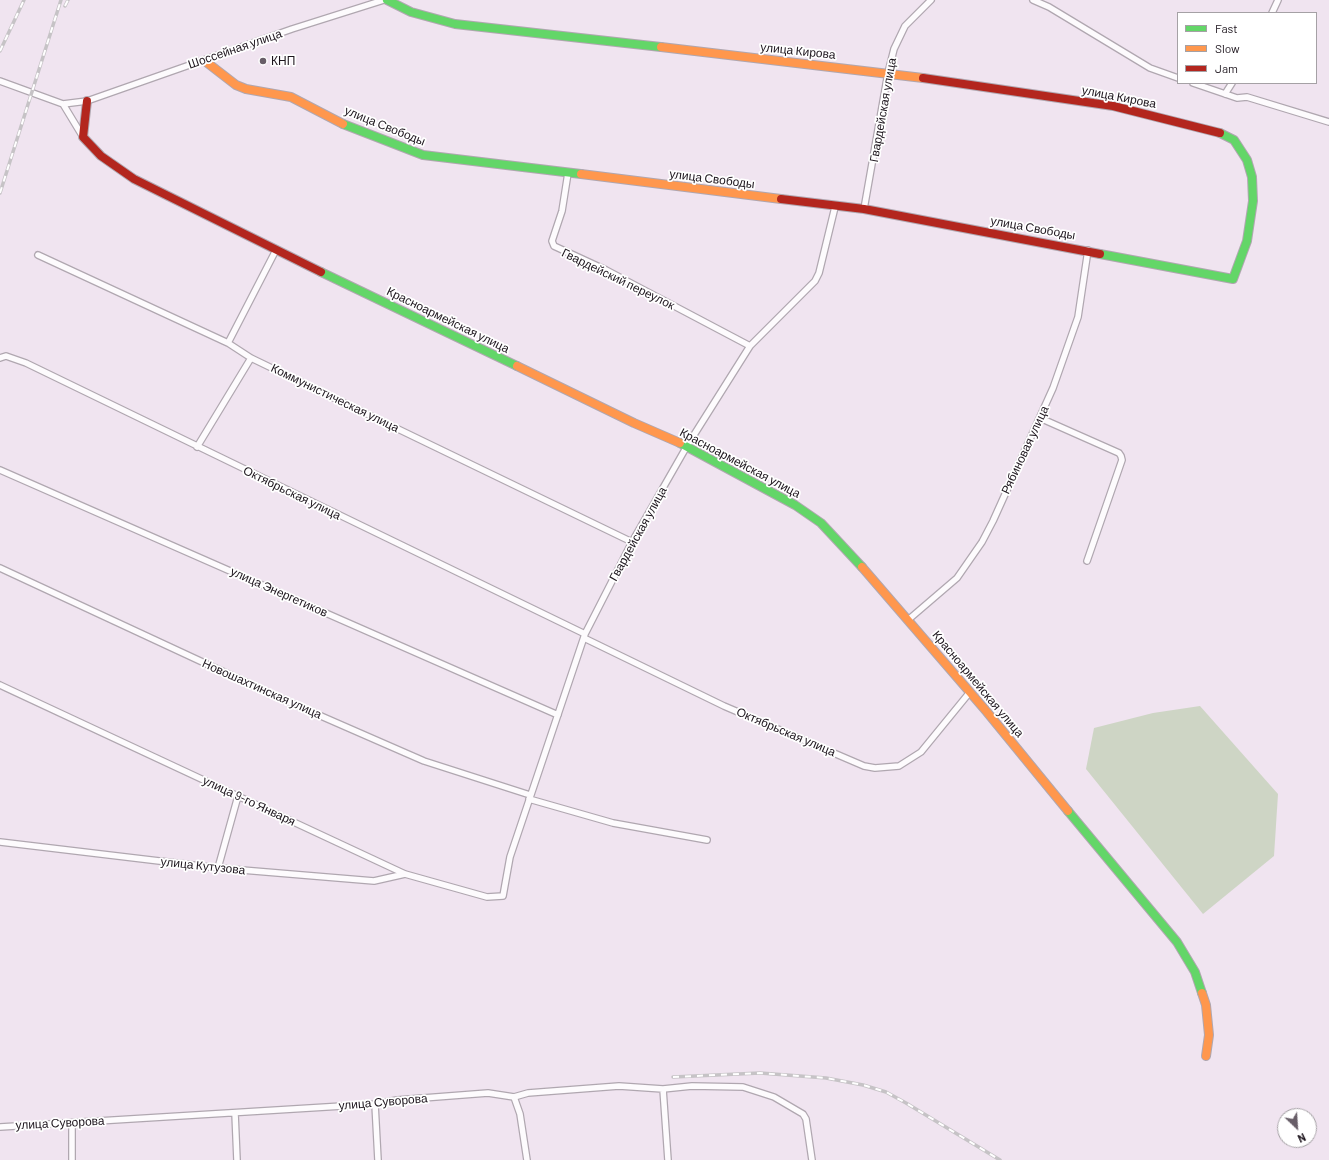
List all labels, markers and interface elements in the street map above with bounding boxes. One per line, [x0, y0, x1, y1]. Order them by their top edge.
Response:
legend [1177, 12, 1317, 84]
text: Fast [1215, 21, 1238, 35]
street label: Шоссейная улица [186, 26, 284, 72]
street label: улица Кирова [760, 40, 836, 62]
text: Slow [1215, 41, 1240, 55]
place label: КНП [271, 54, 295, 68]
marker: КНП [258, 56, 268, 66]
street label: Гвардейская улица [867, 57, 899, 163]
text: Jam [1215, 61, 1238, 75]
street label: улица Кирова [1081, 83, 1157, 111]
street label: улица Свободы [342, 103, 428, 149]
street label: улица Свободы [669, 167, 755, 191]
street label: улица Свободы [989, 213, 1077, 243]
street label: Гвардейский переулок [559, 245, 677, 313]
street label: Красноармейская улица [384, 284, 512, 356]
street label: Коммунистическая улица [269, 361, 401, 435]
street label: Рябиновая улица [998, 404, 1052, 496]
street label: Красноармейская улица [677, 425, 803, 501]
street label: Октябрьская улица [241, 463, 343, 523]
street label: Гвардейская улица [606, 484, 670, 584]
street label: улица Энергетиков [228, 564, 330, 620]
street label: Красноармейская улица [929, 628, 1027, 740]
street label: Новошахтинская улица [200, 656, 324, 722]
street label: Октябрьская улица [734, 705, 838, 759]
street label: улица 9-го Января [200, 773, 298, 829]
street label: улица Кутузова [160, 854, 246, 878]
street label: улица Суворова [338, 1091, 428, 1113]
north arrow [1277, 1108, 1317, 1148]
street label: улица Суворова [15, 1113, 105, 1133]
text: N [1296, 1131, 1308, 1146]

